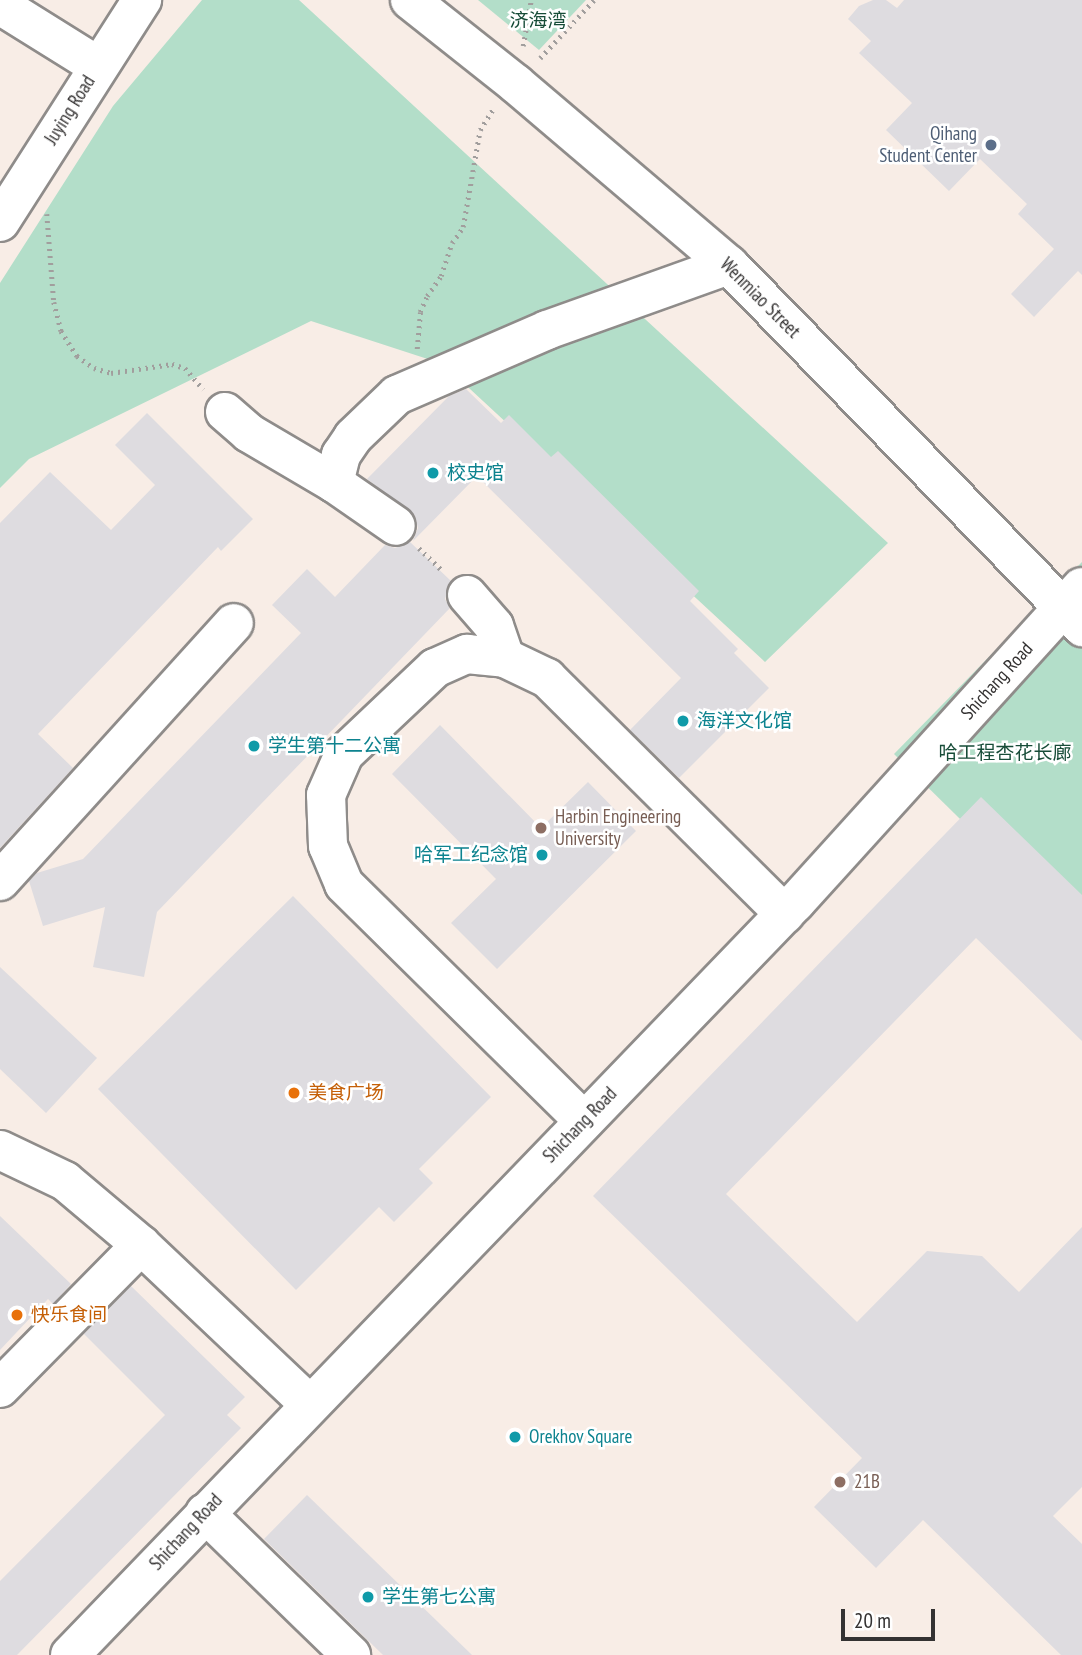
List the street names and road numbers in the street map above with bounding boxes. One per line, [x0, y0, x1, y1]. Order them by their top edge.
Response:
street label: Juying Road [40, 71, 100, 149]
street label: Wenmiao Street [715, 253, 805, 343]
street label: Shichang Road [956, 638, 1038, 724]
street label: Shichang Road [538, 1082, 622, 1168]
street label: Shichang Road [145, 1489, 227, 1575]

